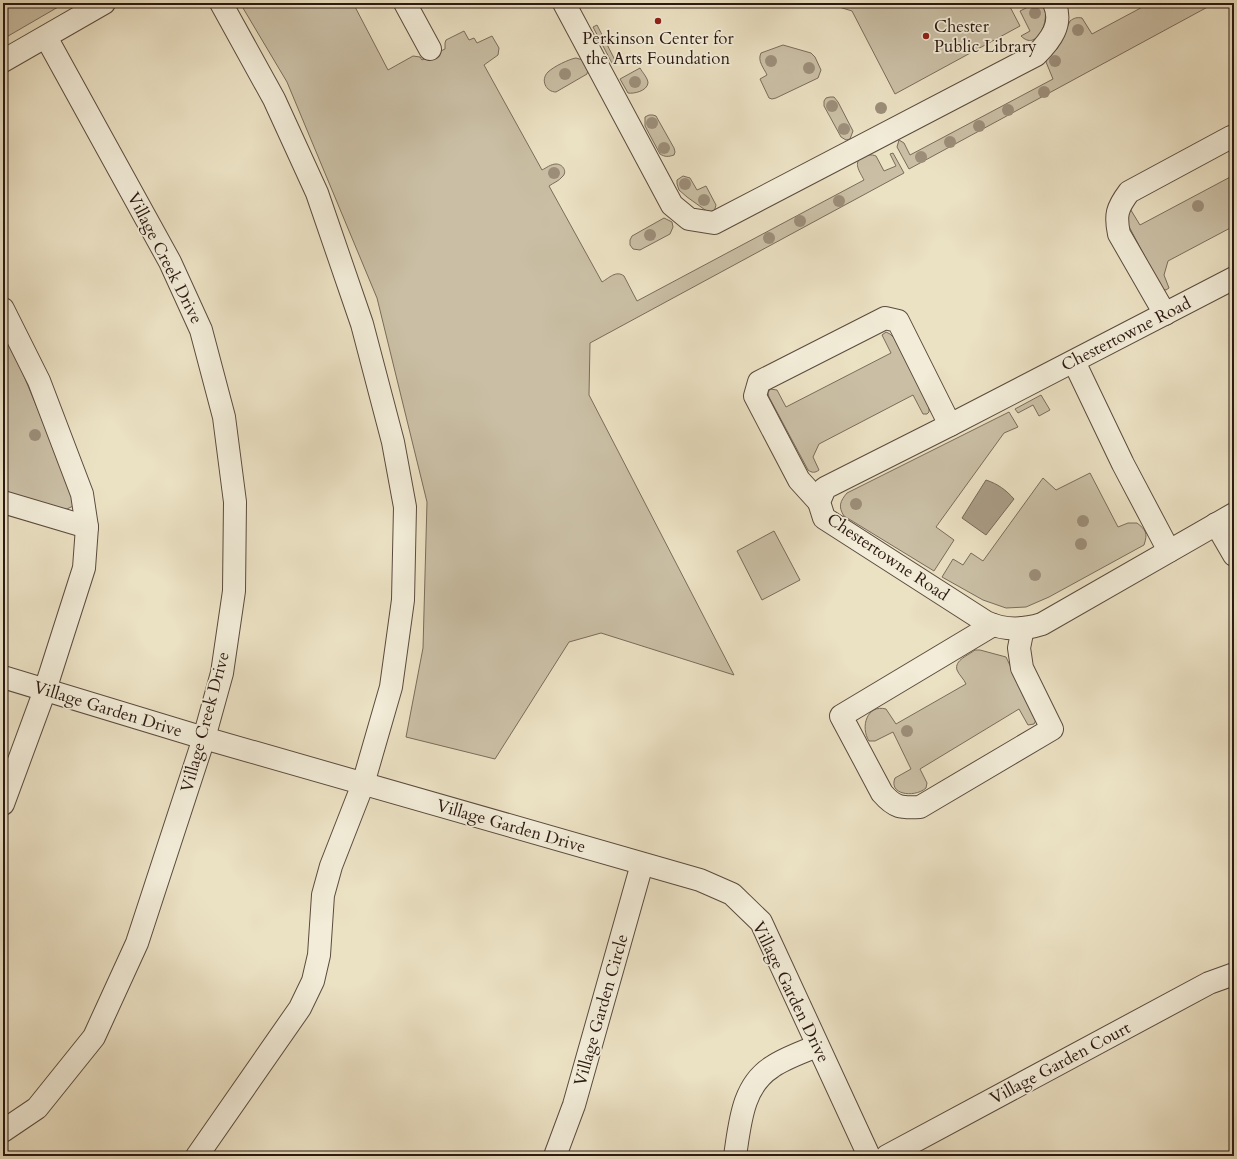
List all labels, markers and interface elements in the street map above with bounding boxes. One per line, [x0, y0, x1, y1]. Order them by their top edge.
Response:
place label: Chester Public Library [934, 15, 1037, 58]
marker: Perkinson Center for the Arts Foundation [653, 16, 663, 26]
place label: Perkinson Center for the Arts Foundation [582, 27, 735, 70]
marker: Chester Public Library [921, 31, 931, 41]
street label: Village Creek Drive [122, 188, 208, 328]
street label: Chestertowne Road [1057, 291, 1195, 377]
street label: Chestertowne Road [822, 508, 954, 606]
street label: Village Creek Drive [175, 649, 235, 795]
street label: Village Garden Drive [31, 675, 185, 743]
street label: Village Garden Drive [434, 794, 588, 858]
street label: Village Garden Drive [747, 918, 835, 1066]
street label: Village Garden Circle [568, 931, 634, 1089]
street label: Village Garden Court [986, 1016, 1135, 1110]

